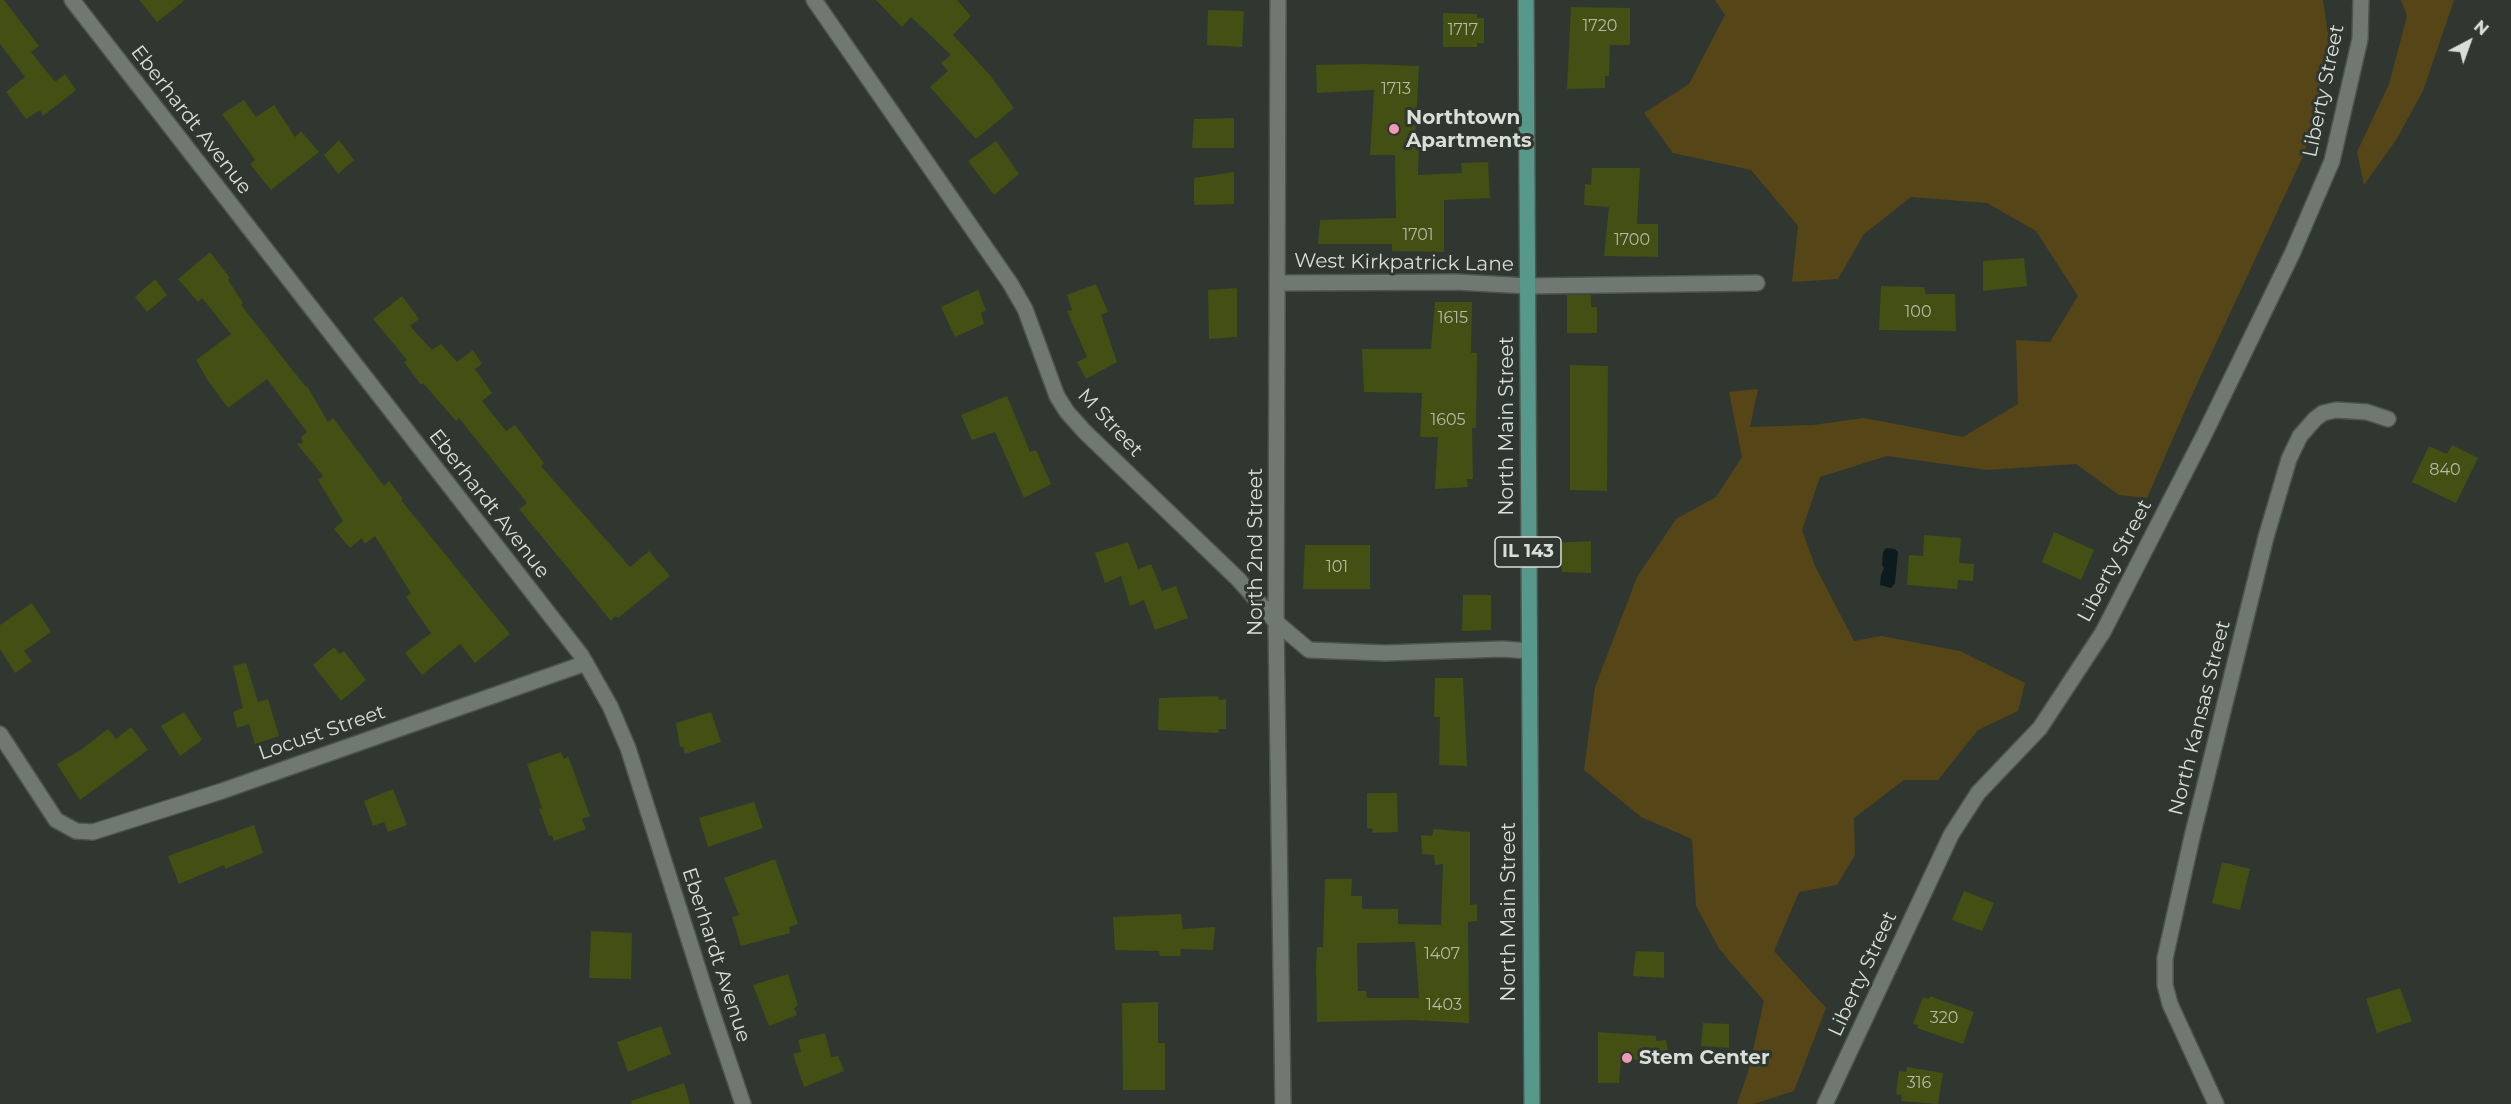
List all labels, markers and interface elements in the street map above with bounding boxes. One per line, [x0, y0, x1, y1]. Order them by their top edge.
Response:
north arrow [2439, 12, 2499, 72]
house number: 1720 [1583, 16, 1617, 36]
text: N [2470, 17, 2492, 39]
house number: 1717 [1448, 20, 1478, 40]
street label: Liberty Street [2298, 22, 2350, 160]
street label: Eberhardt Avenue [125, 41, 257, 199]
house number: 1713 [1381, 79, 1411, 99]
place label: Northtown Apartments [1406, 106, 1532, 153]
marker: Northtown Apartments [1387, 122, 1401, 136]
house number: 1701 [1402, 225, 1434, 245]
house number: 1700 [1614, 230, 1650, 250]
street label: West Kirkpatrick Lane [1294, 249, 1514, 277]
house number: 100 [1905, 302, 1931, 322]
house number: 1615 [1438, 308, 1468, 328]
street label: North Main Street [1495, 336, 1519, 516]
street label: M Street [1072, 384, 1148, 462]
house number: 1605 [1430, 410, 1466, 430]
street label: Eberhardt Avenue [423, 425, 555, 583]
house number: 840 [2429, 460, 2461, 480]
street label: North 2nd Street [1244, 468, 1268, 636]
street label: Liberty Street [2073, 496, 2157, 626]
road number: IL 143 [1495, 537, 1561, 567]
house number: 101 [1326, 557, 1348, 577]
street label: North Kansas Street [2164, 618, 2236, 818]
street label: Locust Street [255, 700, 389, 766]
street label: North Main Street [1497, 822, 1521, 1002]
street label: Eberhardt Avenue [676, 865, 756, 1045]
street label: Liberty Street [1824, 908, 1902, 1040]
house number: 1407 [1424, 944, 1460, 964]
house number: 1403 [1426, 995, 1462, 1015]
house number: 320 [1930, 1008, 1958, 1028]
place label: Stem Center [1639, 1046, 1770, 1070]
marker: Stem Center [1620, 1051, 1634, 1065]
house number: 316 [1907, 1073, 1931, 1093]

